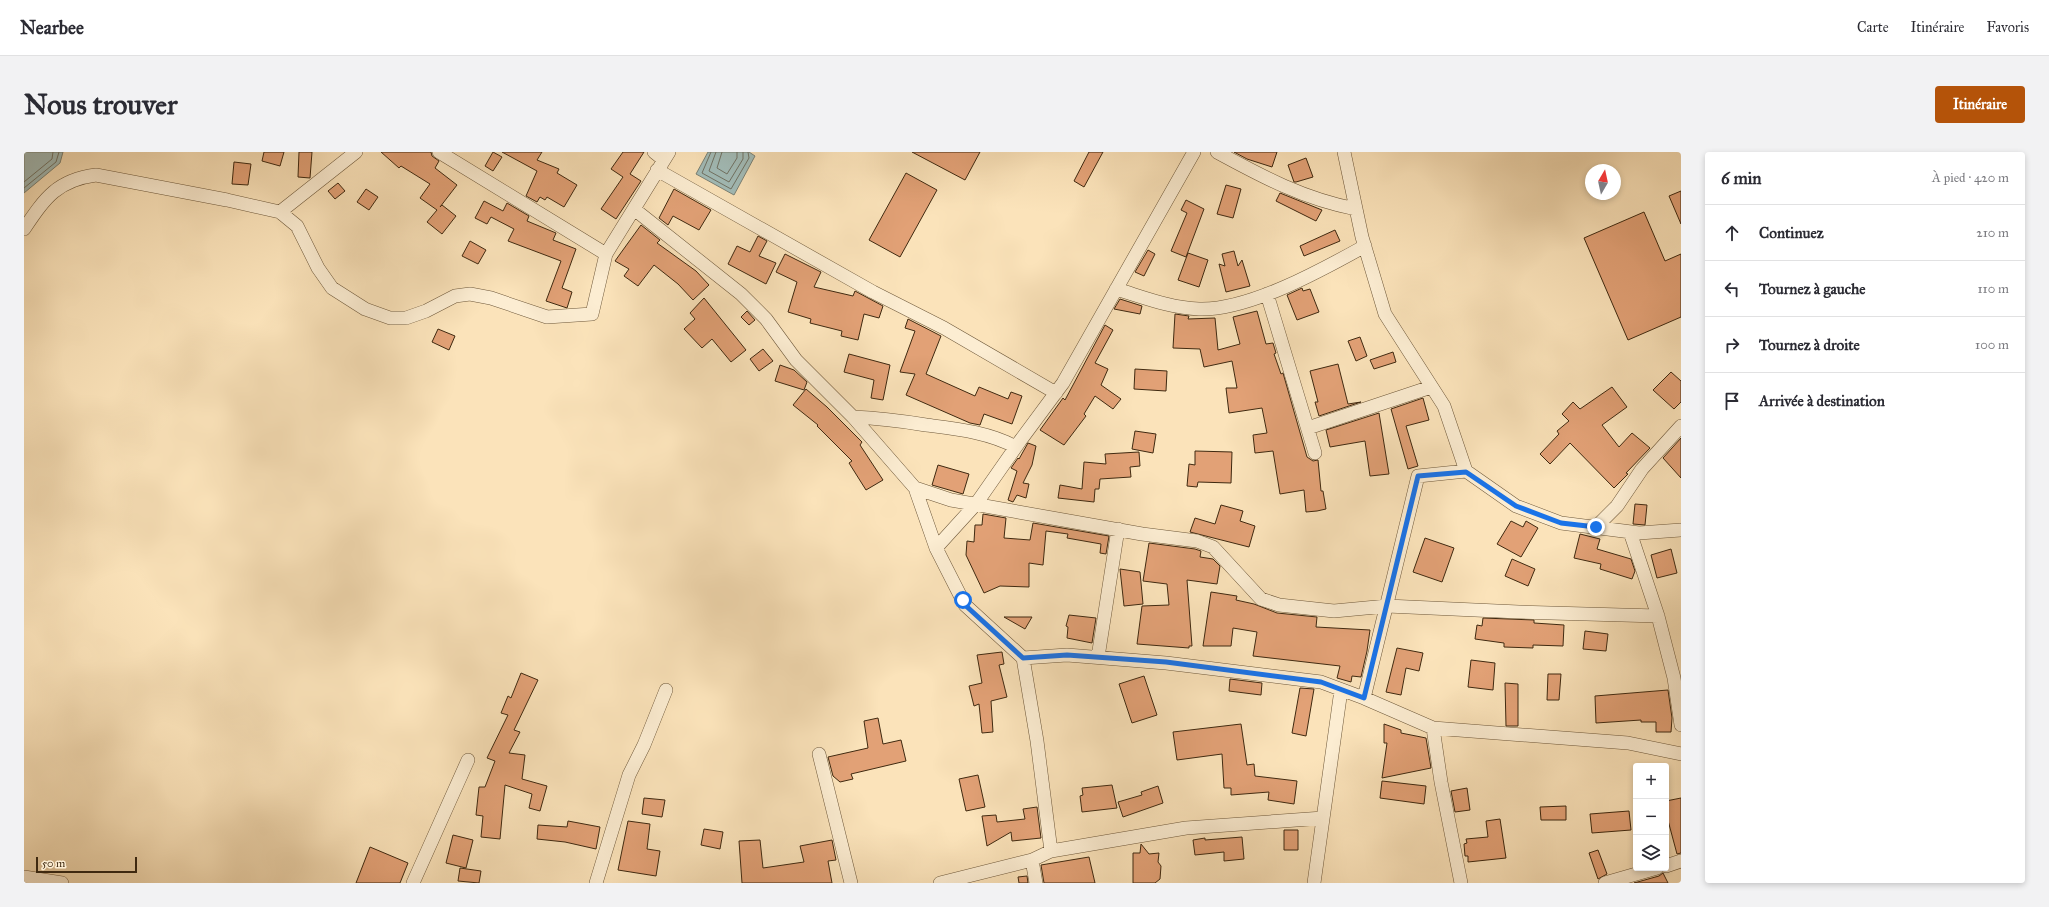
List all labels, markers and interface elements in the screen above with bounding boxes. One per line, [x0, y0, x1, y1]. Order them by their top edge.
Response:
text: Nearbee [20, 16, 84, 39]
text: Carte [1857, 19, 1889, 36]
text: Itinéraire [1911, 19, 1964, 36]
text: Favoris [1986, 19, 2029, 36]
button: Itinéraire [1935, 86, 2025, 123]
text: Nous trouver [24, 87, 177, 122]
north arrow [1585, 164, 1621, 200]
text: 6 min [1721, 168, 1762, 189]
text: À pied · 420 m [1932, 170, 2009, 186]
icon: ahead [1721, 222, 1743, 244]
text: Continuez [1759, 224, 1824, 242]
text: 210 m [1976, 225, 2009, 241]
icon: left [1721, 278, 1743, 300]
text: Tournez à gauche [1759, 280, 1866, 298]
text: 110 m [1977, 281, 2009, 297]
icon: right [1721, 334, 1743, 356]
text: Tournez à droite [1759, 336, 1860, 354]
text: 100 m [1975, 337, 2009, 353]
icon: arrive [1721, 390, 1743, 412]
text: Arrivée à destination [1759, 392, 1885, 410]
route end [1587, 518, 1605, 536]
route start [954, 591, 972, 609]
map controls [1633, 763, 1669, 871]
button: + [1633, 763, 1669, 799]
button: − [1633, 799, 1669, 835]
button: layers [1633, 835, 1669, 871]
scale bar [36, 855, 137, 874]
text: 50 m [42, 857, 65, 870]

